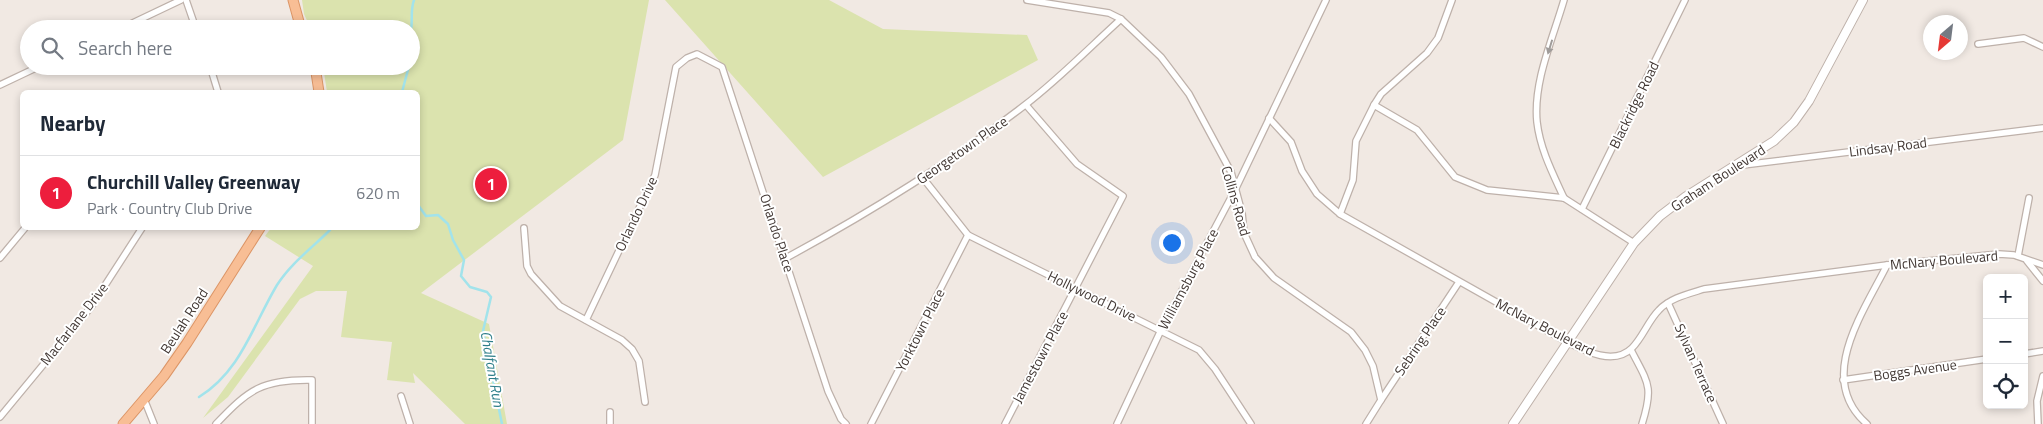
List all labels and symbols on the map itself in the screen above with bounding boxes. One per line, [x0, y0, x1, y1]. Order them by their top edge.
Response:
north arrow [1923, 15, 1968, 60]
one-way arrow [1546, 39, 1553, 54]
street label: Blackridge Road [1603, 58, 1664, 152]
street label: Georgetown Place [912, 110, 1012, 189]
street label: Lindsay Road [1848, 131, 1928, 162]
street label: Graham Boulevard [1666, 139, 1769, 216]
street label: Collins Road [1216, 163, 1256, 238]
pin: 1 [475, 165, 507, 203]
street label: Orlando Drive [609, 173, 662, 255]
street label: Orlando Place [755, 191, 800, 275]
street label: Williamsburg Place [1152, 225, 1223, 333]
your location [1159, 230, 1185, 256]
street label: McNary Boulevard [1889, 244, 1999, 275]
street label: Hollywood Drive [1044, 265, 1140, 326]
street label: Macfarlane Drive [35, 278, 113, 370]
street label: Beulah Road [155, 284, 213, 358]
street label: Yorktown Place [890, 285, 949, 375]
street label: McNary Boulevard [1492, 293, 1598, 360]
street label: Sebring Place [1389, 302, 1450, 379]
street label: Jamestown Place [1006, 307, 1073, 407]
street label: Sylvan Terrace [1670, 320, 1723, 406]
water label: Chalfant Run [475, 329, 511, 409]
street label: Boggs Avenue [1872, 353, 1958, 386]

